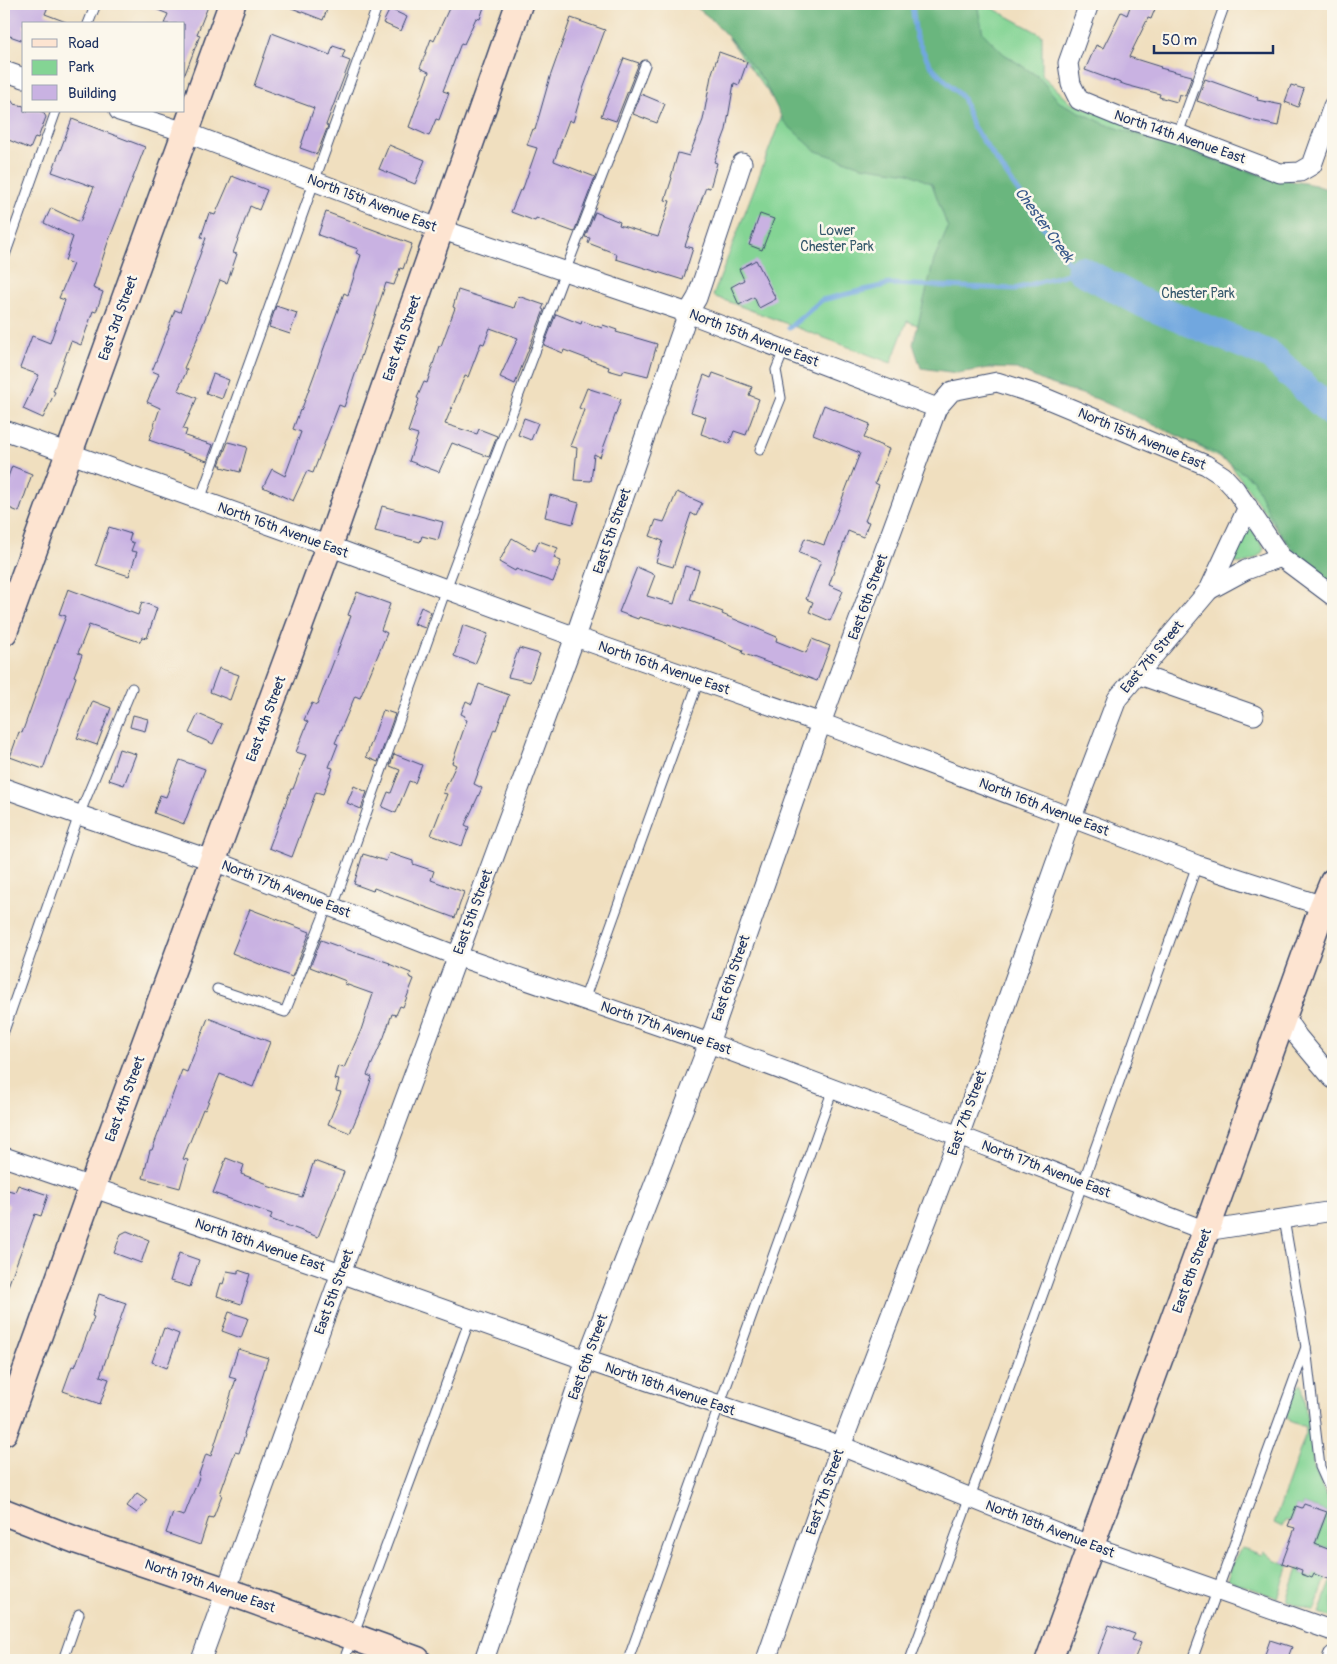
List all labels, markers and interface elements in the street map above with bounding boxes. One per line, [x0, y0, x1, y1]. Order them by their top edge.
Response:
legend [22, 22, 185, 112]
scale bar [1154, 22, 1273, 54]
text: 50 m [1162, 31, 1197, 50]
text: Road [68, 34, 99, 53]
text: Park [68, 58, 95, 77]
text: Building [68, 84, 116, 103]
street label: North 14th Avenue East [1112, 107, 1248, 168]
street label: North 15th Avenue East [305, 170, 439, 236]
water label: Chester Creek [1011, 184, 1079, 268]
park label: Lower Chester Park [800, 222, 874, 255]
street label: East 3rd Street [95, 273, 141, 363]
park label: Chester Park [1161, 285, 1235, 302]
street label: East 4th Street [379, 292, 425, 383]
street label: North 15th Avenue East [687, 305, 821, 371]
street label: North 15th Avenue East [1075, 404, 1209, 474]
street label: East 5th Street [589, 486, 635, 576]
street label: North 16th Avenue East [215, 498, 351, 562]
street label: East 6th Street [845, 551, 892, 642]
street label: East 7th Street [1117, 617, 1187, 697]
street label: North 16th Avenue East [596, 638, 732, 699]
street label: East 4th Street [243, 673, 290, 764]
street label: North 16th Avenue East [977, 774, 1112, 840]
street label: North 17th Avenue East [219, 856, 353, 922]
street label: East 5th Street [450, 867, 496, 957]
street label: East 6th Street [708, 932, 754, 1023]
street label: North 17th Avenue East [598, 998, 734, 1058]
street label: East 4th Street [102, 1053, 149, 1144]
street label: East 7th Street [944, 1068, 990, 1158]
street label: North 17th Avenue East [979, 1136, 1113, 1202]
street label: North 18th Avenue East [193, 1215, 328, 1275]
street label: East 8th Street [1169, 1226, 1215, 1316]
street label: East 5th Street [311, 1247, 357, 1337]
street label: East 6th Street [565, 1311, 612, 1402]
street label: North 18th Avenue East [603, 1359, 738, 1419]
street label: East 7th Street [802, 1447, 848, 1537]
street label: North 18th Avenue East [983, 1497, 1117, 1562]
street label: North 19th Avenue East [143, 1556, 278, 1616]

